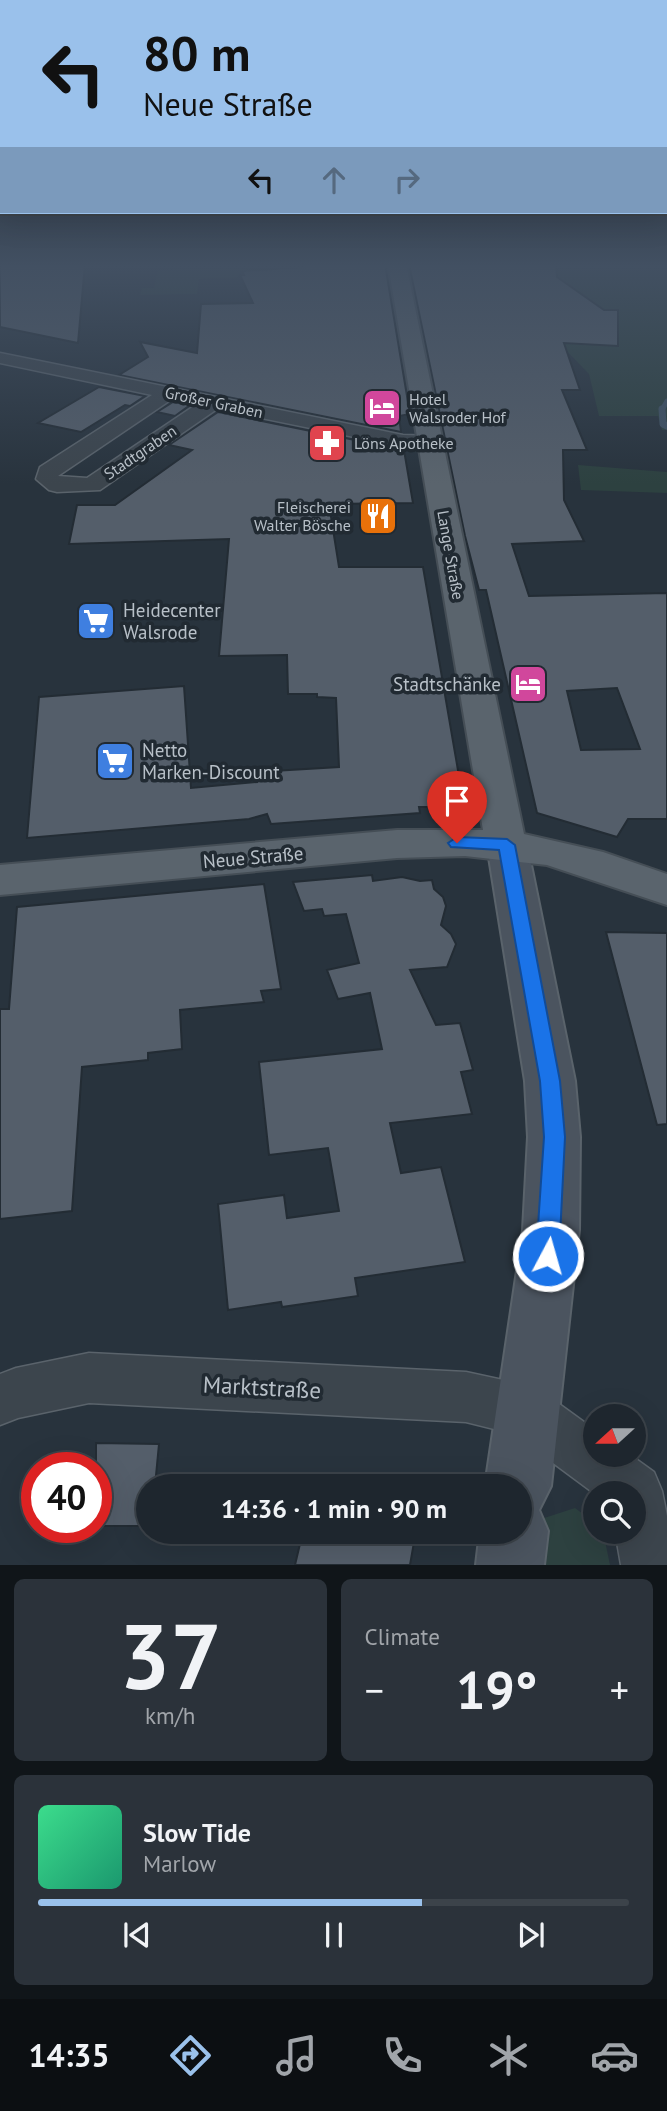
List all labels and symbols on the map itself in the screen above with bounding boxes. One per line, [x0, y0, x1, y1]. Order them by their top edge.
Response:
street label: Großer Graben [163, 382, 265, 422]
hotel icon: Hotel Walsroder Hof [361, 387, 403, 429]
place label: Hotel Walsroder Hof [409, 389, 507, 427]
street label: Stadtgraben [100, 420, 180, 484]
pharmacy icon: Löns Apotheke [306, 422, 348, 464]
place label: Löns Apotheke [354, 433, 454, 453]
restaurant icon: Fleischerei Walter Bösche [357, 495, 399, 537]
place label: Fleischerei Walter Bösche [254, 497, 351, 535]
street label: Lange Straße [433, 509, 469, 601]
place label: Heidecenter Walsrode [123, 598, 221, 644]
supermarket icon: Heidecenter Walsrode [75, 600, 117, 642]
hotel icon: Stadtschänke [507, 663, 549, 705]
place label: Stadtschänke [393, 672, 501, 696]
place label: Netto Marken-Discount [142, 738, 280, 784]
supermarket icon: Netto Marken-Discount [94, 740, 136, 782]
pin [427, 771, 487, 843]
street label: Neue Straße [202, 841, 304, 873]
position arrow [511, 1219, 585, 1293]
street label: Marktstraße [202, 1369, 322, 1405]
north arrow [583, 1404, 646, 1466]
speed limit sign: 40 [21, 1452, 112, 1543]

